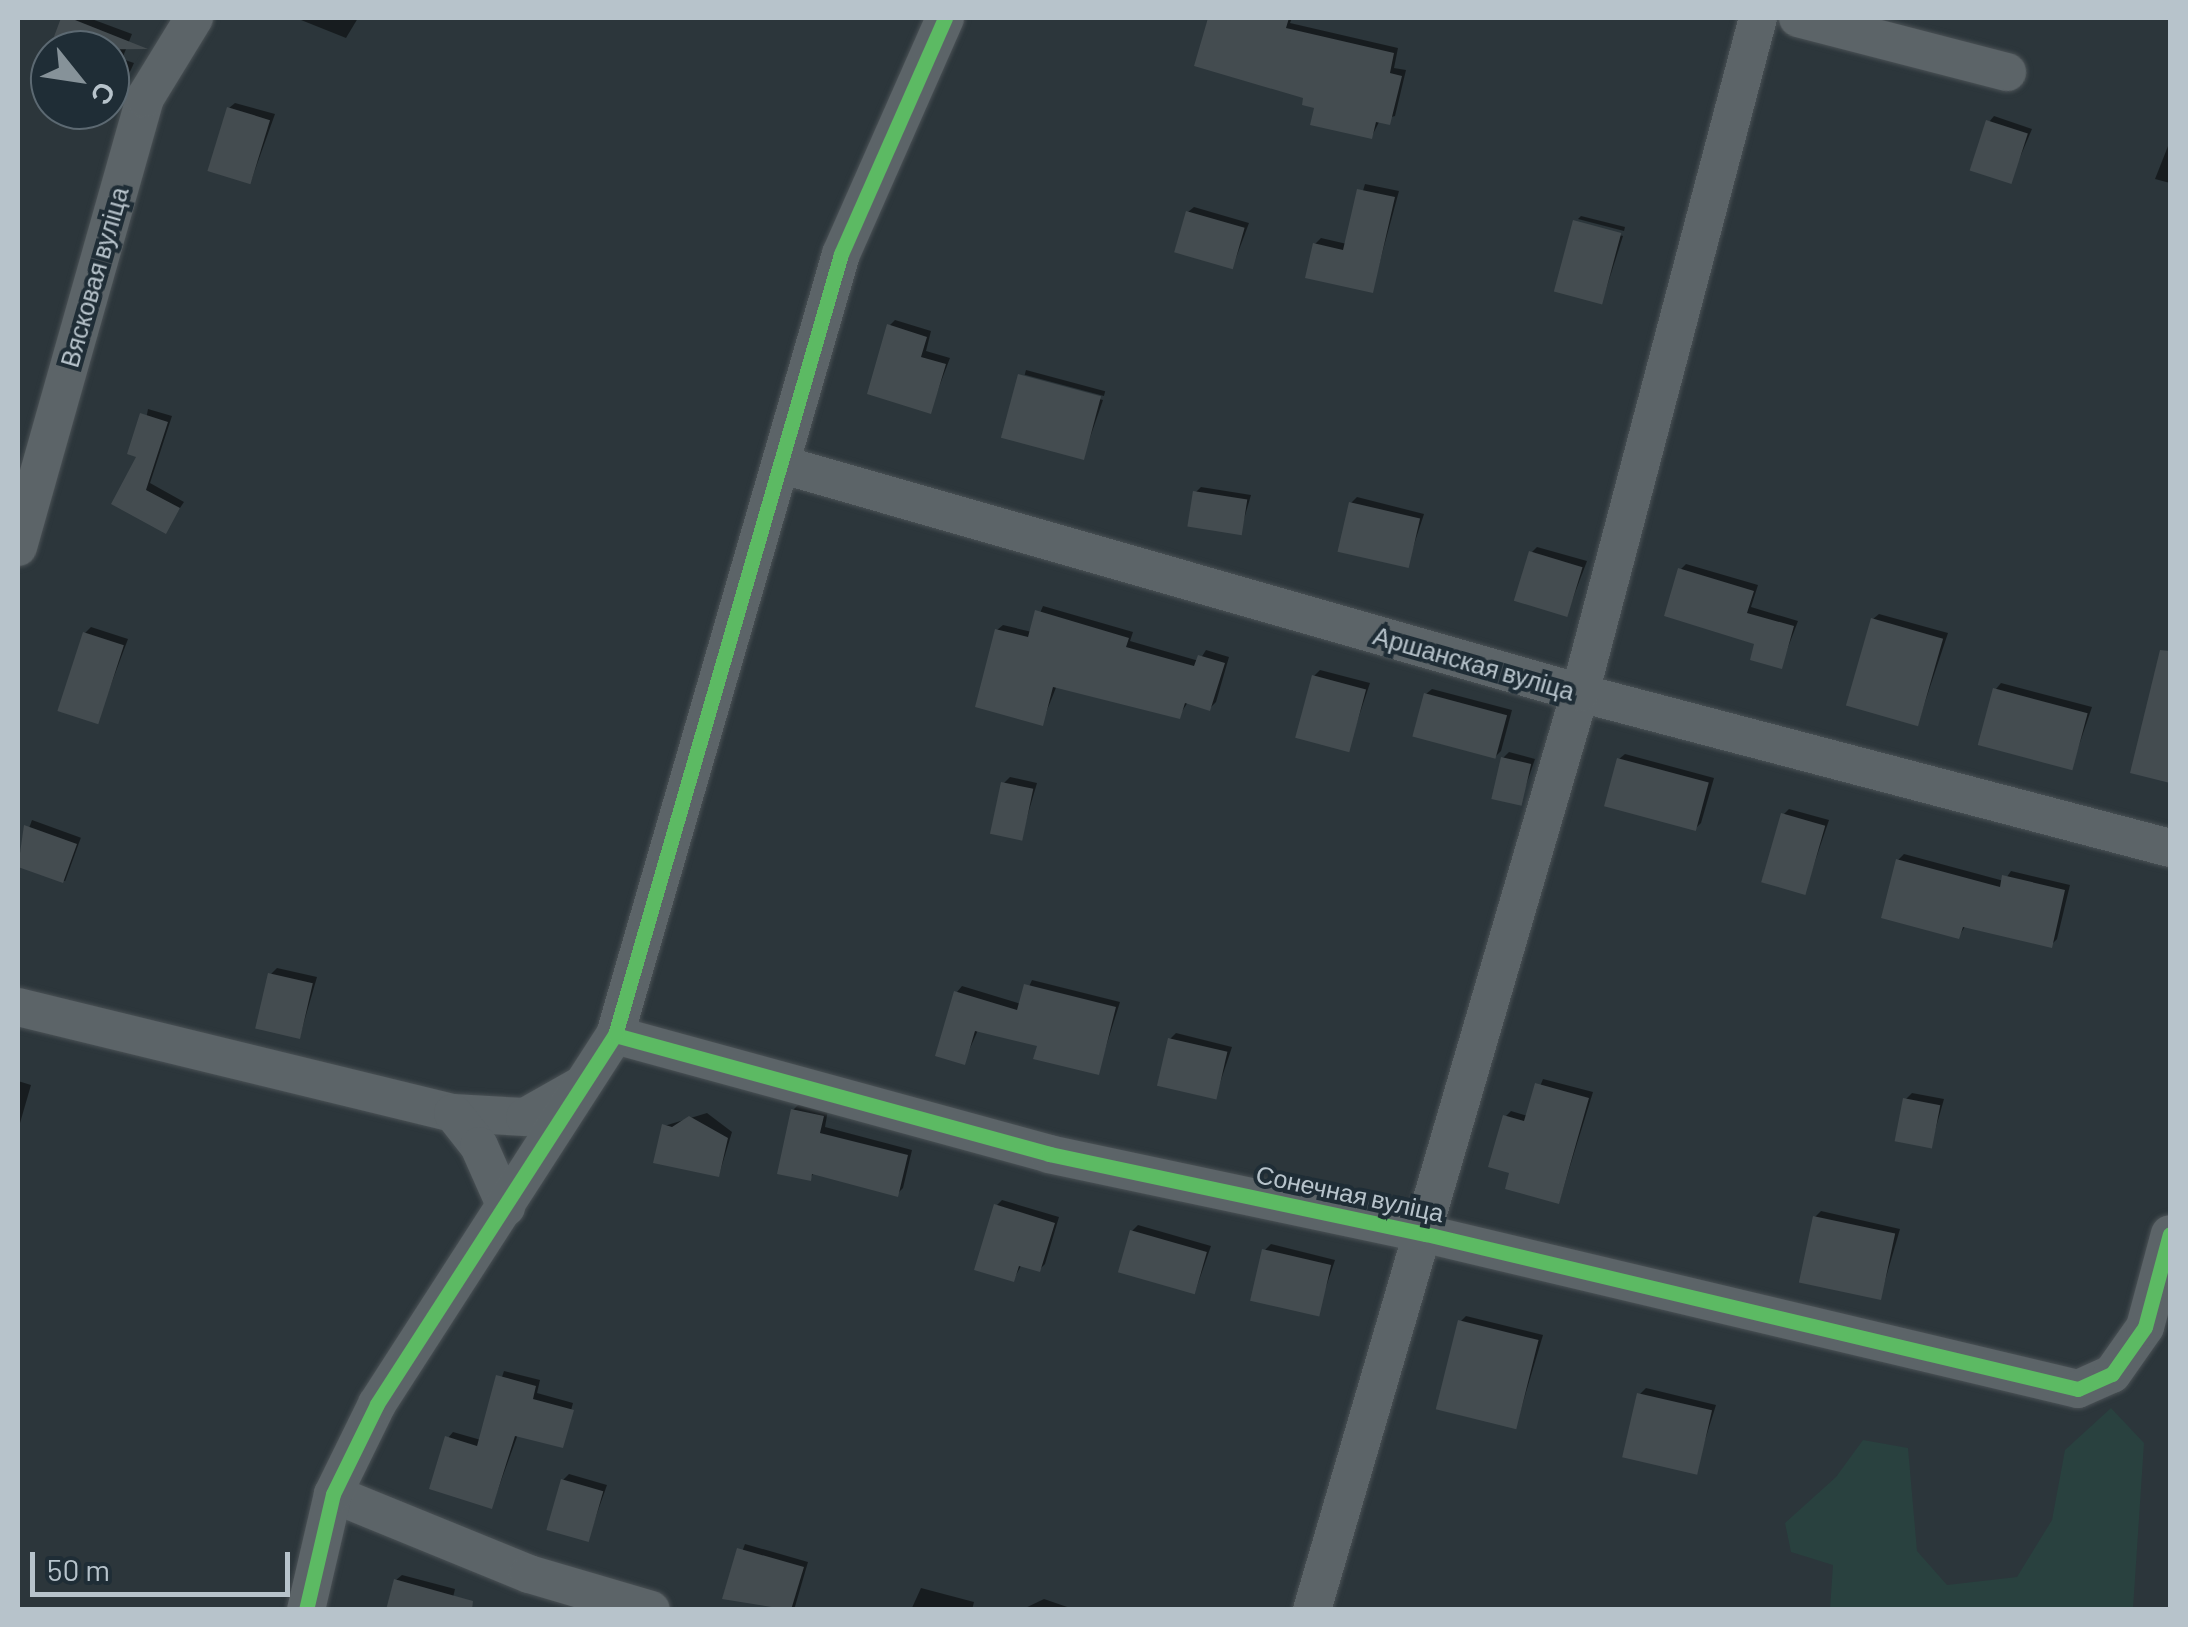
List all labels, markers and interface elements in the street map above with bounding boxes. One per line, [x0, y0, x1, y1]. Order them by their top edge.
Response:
north arrow [30, 30, 130, 130]
text: С [84, 77, 124, 111]
street label: Вясковая вуліца [54, 183, 134, 371]
street label: Аршанская вуліца [1370, 620, 1578, 706]
street label: Сонечная вуліца [1253, 1158, 1447, 1228]
scale bar [35, 1532, 295, 1594]
text: 50 m [47, 1551, 110, 1587]

